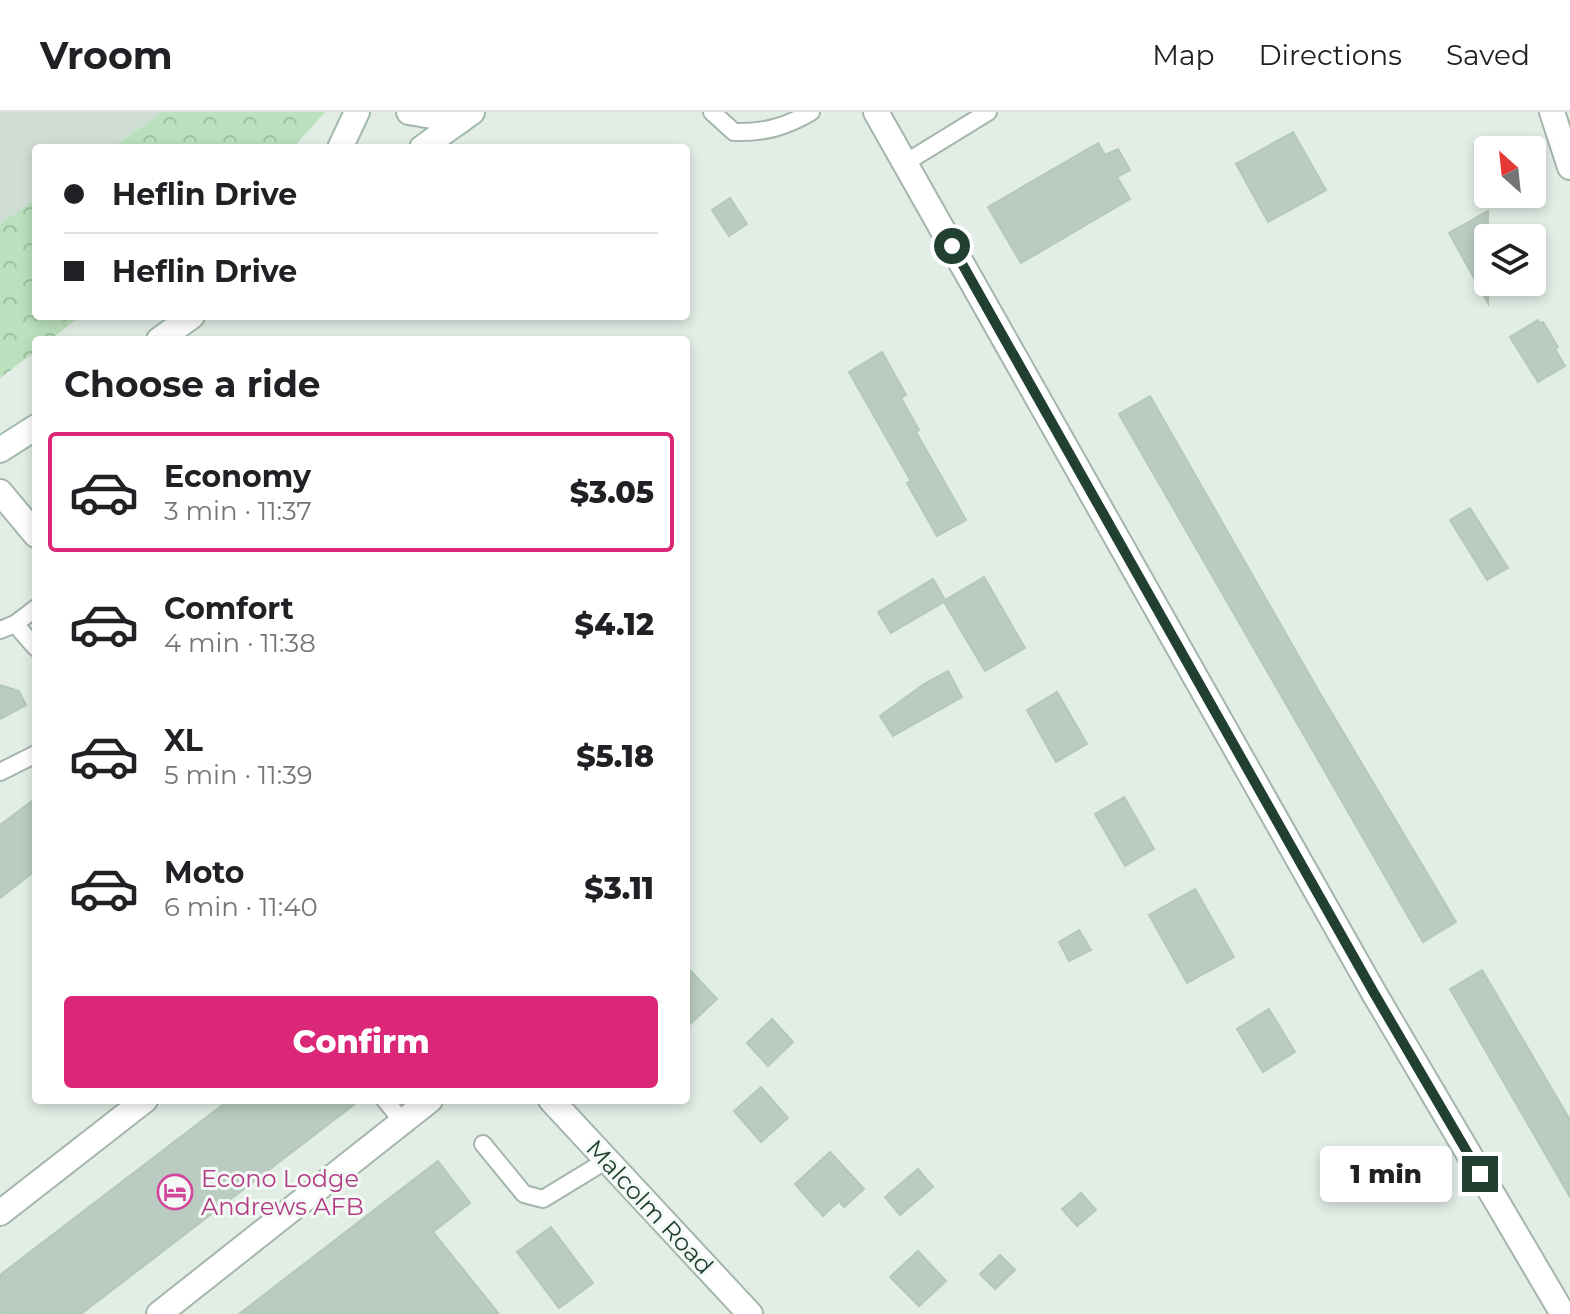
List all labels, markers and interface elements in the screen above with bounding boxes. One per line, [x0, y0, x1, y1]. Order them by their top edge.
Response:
text: Vroom [40, 32, 173, 79]
text: Map [1152, 38, 1214, 72]
text: Directions [1258, 38, 1402, 72]
text: Saved [1446, 38, 1530, 72]
north arrow [1474, 136, 1546, 208]
map controls [1474, 136, 1546, 296]
text: Heflin Drive [112, 176, 297, 213]
button: layers [1474, 224, 1546, 296]
route start [934, 228, 970, 264]
text: Heflin Drive [112, 253, 297, 290]
text: Choose a ride [64, 362, 321, 406]
icon: car [68, 456, 140, 528]
text: Economy [164, 458, 311, 495]
text: $3.05 [570, 474, 654, 511]
text: 3 min · 11:37 [164, 495, 312, 527]
icon: car [68, 588, 140, 660]
text: Comfort [164, 590, 294, 627]
text: $4.12 [575, 606, 654, 643]
text: 4 min · 11:38 [164, 627, 316, 659]
icon: car [68, 720, 140, 792]
text: XL [164, 722, 203, 759]
text: $5.18 [576, 738, 654, 775]
text: 5 min · 11:39 [164, 759, 313, 791]
icon: car [68, 852, 140, 924]
text: Moto [164, 854, 245, 891]
text: $3.11 [584, 870, 654, 907]
text: 6 min · 11:40 [164, 891, 318, 923]
button: Confirm [64, 996, 658, 1088]
street label: Malcolm Road [580, 1134, 720, 1280]
callout: 1 min [1320, 1146, 1452, 1202]
route end [1462, 1156, 1498, 1192]
text: 1 min [1350, 1158, 1422, 1190]
place label: Econo Lodge Andrews AFB [201, 1164, 364, 1221]
hotel icon: Econo Lodge Andrews AFB [156, 1173, 194, 1211]

